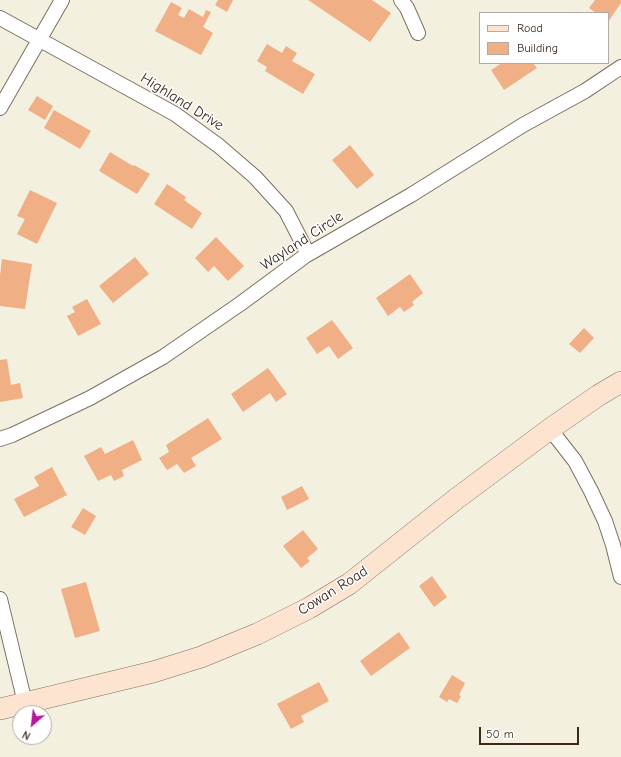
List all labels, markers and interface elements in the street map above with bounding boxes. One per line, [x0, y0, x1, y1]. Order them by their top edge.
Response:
legend [479, 12, 609, 64]
text: Road [517, 21, 543, 35]
text: Building [517, 41, 558, 55]
street label: Highland Drive [137, 69, 227, 135]
street label: Wayland Circle [257, 208, 347, 274]
street label: Cowan Road [295, 562, 371, 620]
north arrow [12, 705, 52, 745]
scale bar [481, 719, 581, 745]
text: 50 m [486, 727, 514, 741]
text: N [20, 728, 33, 743]

